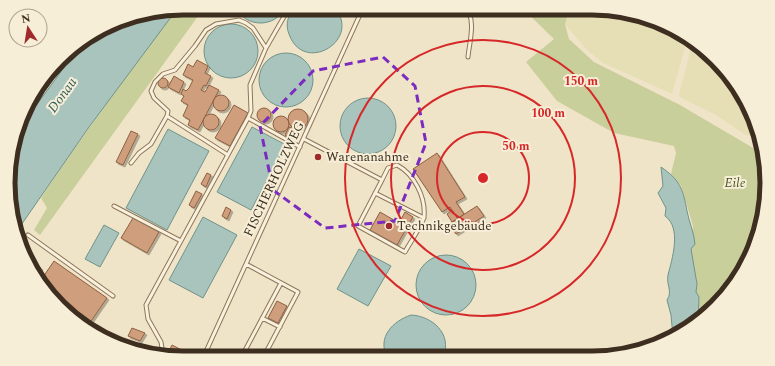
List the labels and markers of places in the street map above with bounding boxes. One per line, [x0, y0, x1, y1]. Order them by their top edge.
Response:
place label: Warenanahme [326, 147, 409, 167]
marker: Warenanahme [313, 152, 323, 162]
centre of rings [476, 171, 490, 185]
place label: Technikgebäude [397, 216, 491, 236]
marker: Technikgebäude [384, 221, 394, 231]

